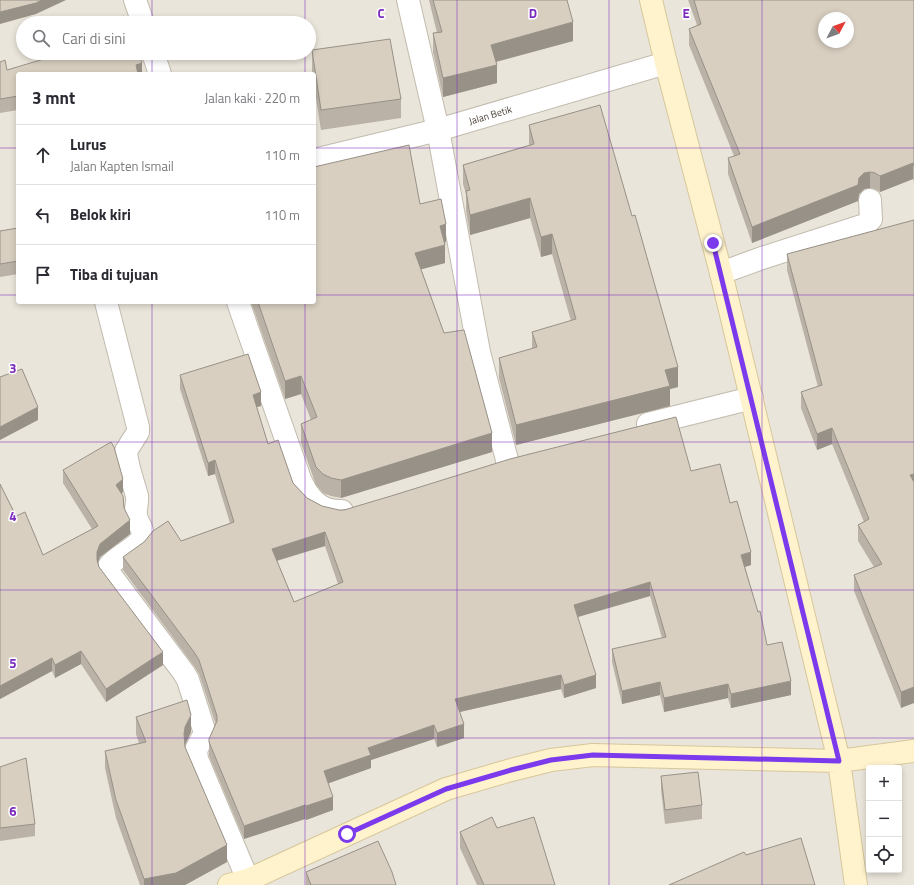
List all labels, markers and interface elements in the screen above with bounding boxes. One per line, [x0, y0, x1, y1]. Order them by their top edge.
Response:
text: C [377, 3, 385, 23]
text: D [529, 3, 537, 23]
text: E [682, 3, 690, 23]
north arrow [818, 12, 854, 48]
search box [16, 16, 316, 60]
icon: search [30, 27, 52, 49]
text: Cari di sini [62, 27, 126, 50]
text: 3 mnt [32, 85, 75, 111]
text: Jalan kaki · 220 m [204, 88, 300, 108]
street label: Jalan Betik [467, 101, 514, 128]
text: Lurus [70, 133, 106, 156]
icon: ahead [32, 144, 54, 166]
text: 110 m [264, 145, 300, 165]
text: Jalan Kapten Ismail [70, 156, 174, 176]
text: Belok kiri [70, 203, 131, 226]
icon: left [32, 204, 54, 226]
text: 110 m [264, 205, 300, 225]
route end [704, 234, 722, 252]
text: Tiba di tujuan [70, 263, 158, 286]
icon: arrive [32, 264, 54, 286]
text: 3 [9, 358, 17, 378]
text: 4 [9, 506, 17, 526]
text: 5 [9, 653, 17, 673]
map controls [866, 765, 902, 873]
button: + [866, 765, 902, 801]
text: 6 [9, 801, 17, 821]
button: − [866, 801, 902, 837]
route start [338, 825, 356, 843]
button: locate [866, 837, 902, 873]

